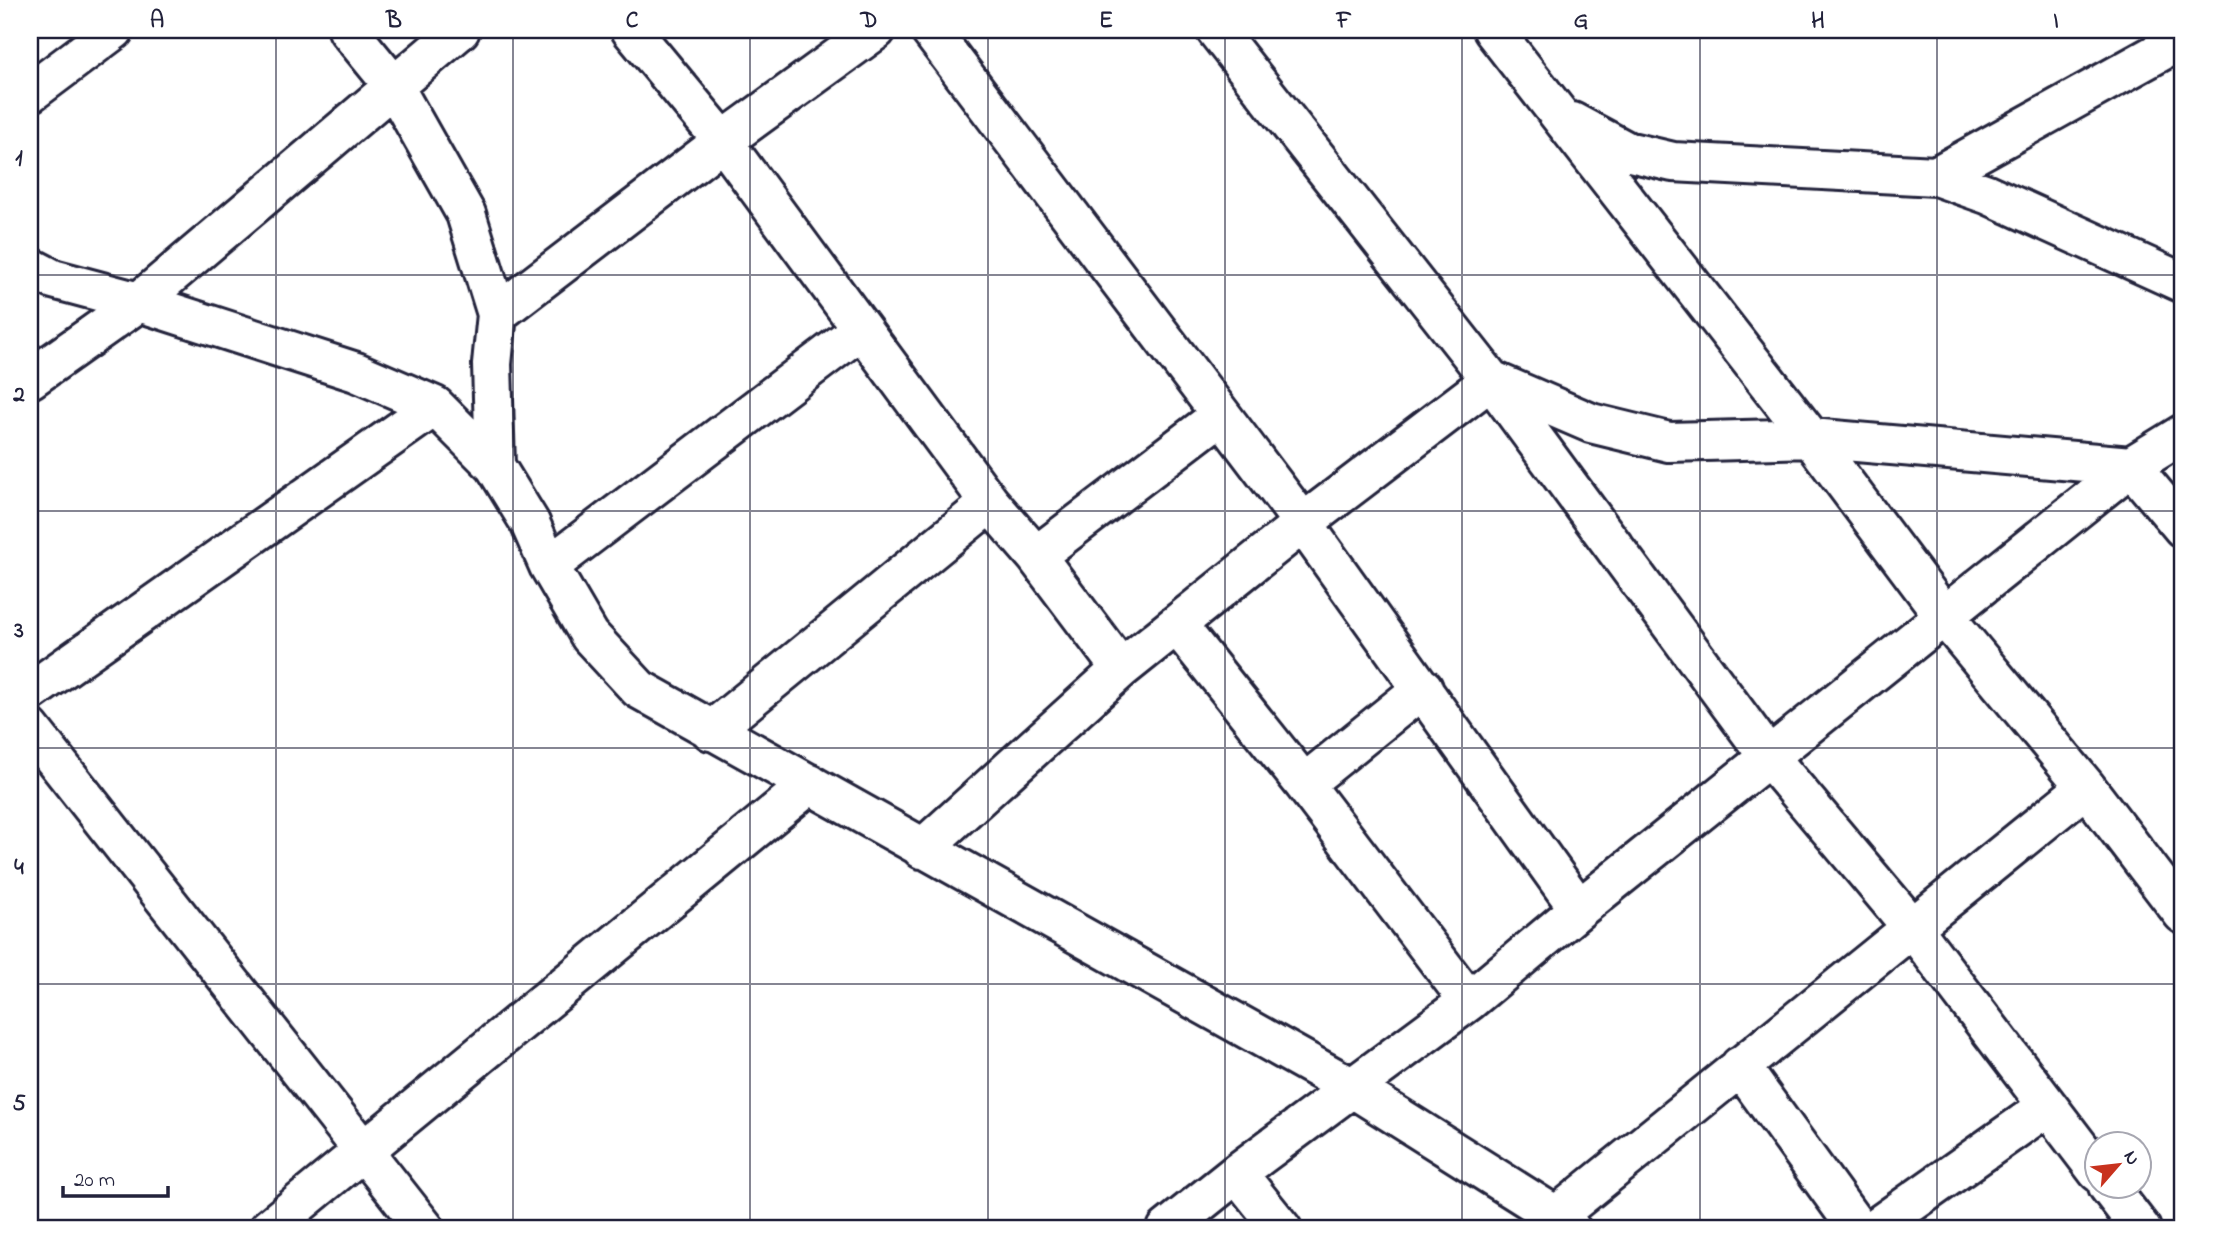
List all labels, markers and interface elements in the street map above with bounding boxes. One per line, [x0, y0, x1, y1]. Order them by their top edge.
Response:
text: A [150, 5, 164, 38]
text: B [385, 5, 402, 38]
text: C [626, 5, 639, 38]
text: D [860, 5, 877, 38]
text: E [1099, 5, 1113, 38]
text: F [1336, 5, 1352, 38]
text: G [1574, 5, 1588, 38]
text: H [1811, 5, 1825, 38]
text: I [2053, 5, 2059, 38]
text: 1 [15, 143, 23, 176]
text: 2 [12, 379, 25, 412]
text: 3 [13, 615, 24, 648]
text: 4 [14, 852, 24, 885]
text: 5 [12, 1088, 26, 1121]
north arrow [2084, 1130, 2154, 1200]
text: N [2116, 1146, 2146, 1170]
scale bar [63, 1154, 168, 1198]
text: 20 m [74, 1166, 115, 1196]

